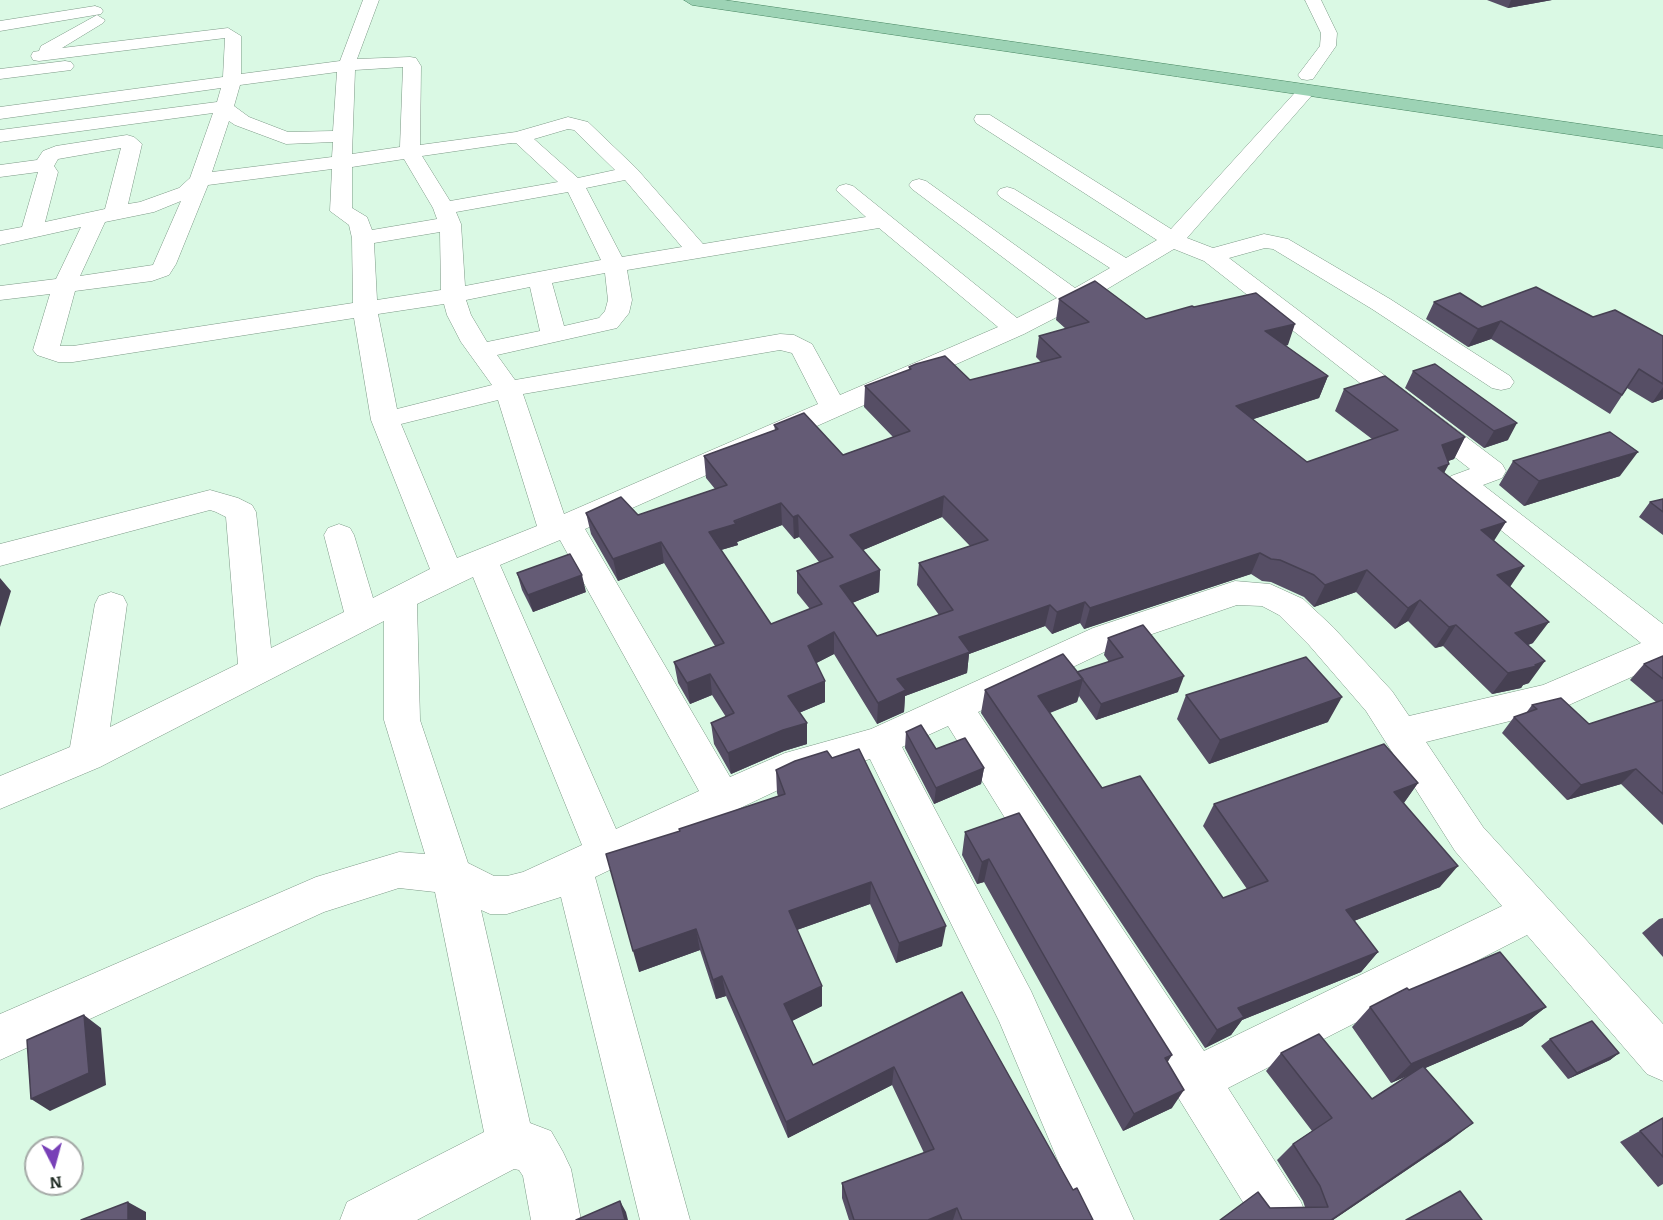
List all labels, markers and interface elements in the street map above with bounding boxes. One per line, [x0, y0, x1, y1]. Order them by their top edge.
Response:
north arrow [24, 1136, 84, 1196]
text: N [49, 1172, 63, 1193]

